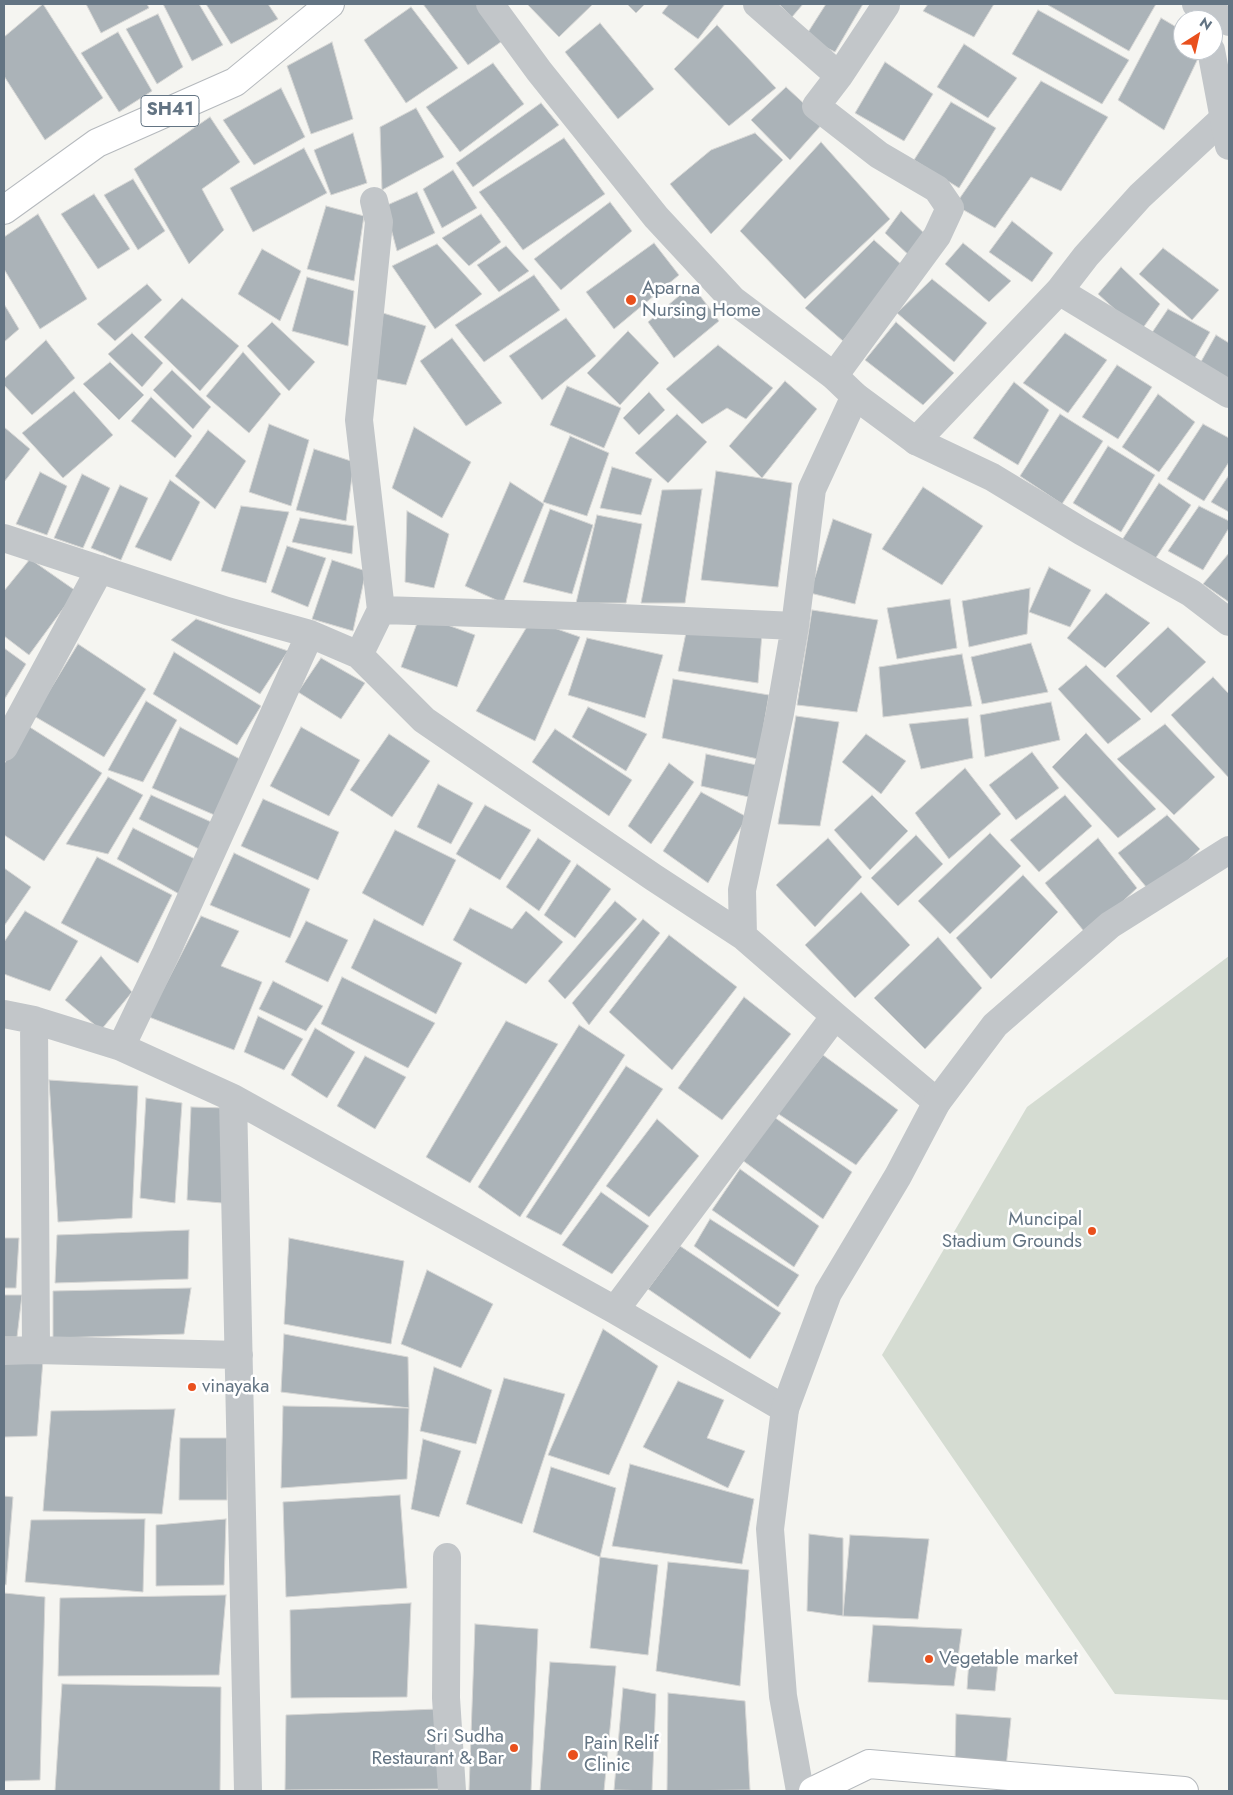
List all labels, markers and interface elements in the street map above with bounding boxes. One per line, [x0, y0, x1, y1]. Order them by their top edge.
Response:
north arrow [1173, 10, 1223, 60]
text: N [1196, 12, 1216, 35]
road number: SH41 [141, 95, 199, 126]
place label: Aparna Nursing Home [642, 278, 761, 322]
marker: Aparna Nursing Home [624, 293, 638, 307]
place label: Muncipal Stadium Grounds [942, 1209, 1082, 1253]
marker: Muncipal Stadium Grounds [1086, 1225, 1098, 1237]
place label: vinayaka [202, 1376, 269, 1398]
marker: vinayaka [186, 1381, 198, 1393]
place label: Vegetable market [939, 1648, 1078, 1670]
marker: Vegetable market [923, 1653, 935, 1665]
place label: Sri Sudha Restaurant & Bar [372, 1726, 504, 1770]
place label: Pain Relif Clinic [584, 1733, 659, 1777]
marker: Sri Sudha Restaurant & Bar [508, 1742, 520, 1754]
marker: Pain Relif Clinic [566, 1748, 580, 1762]

